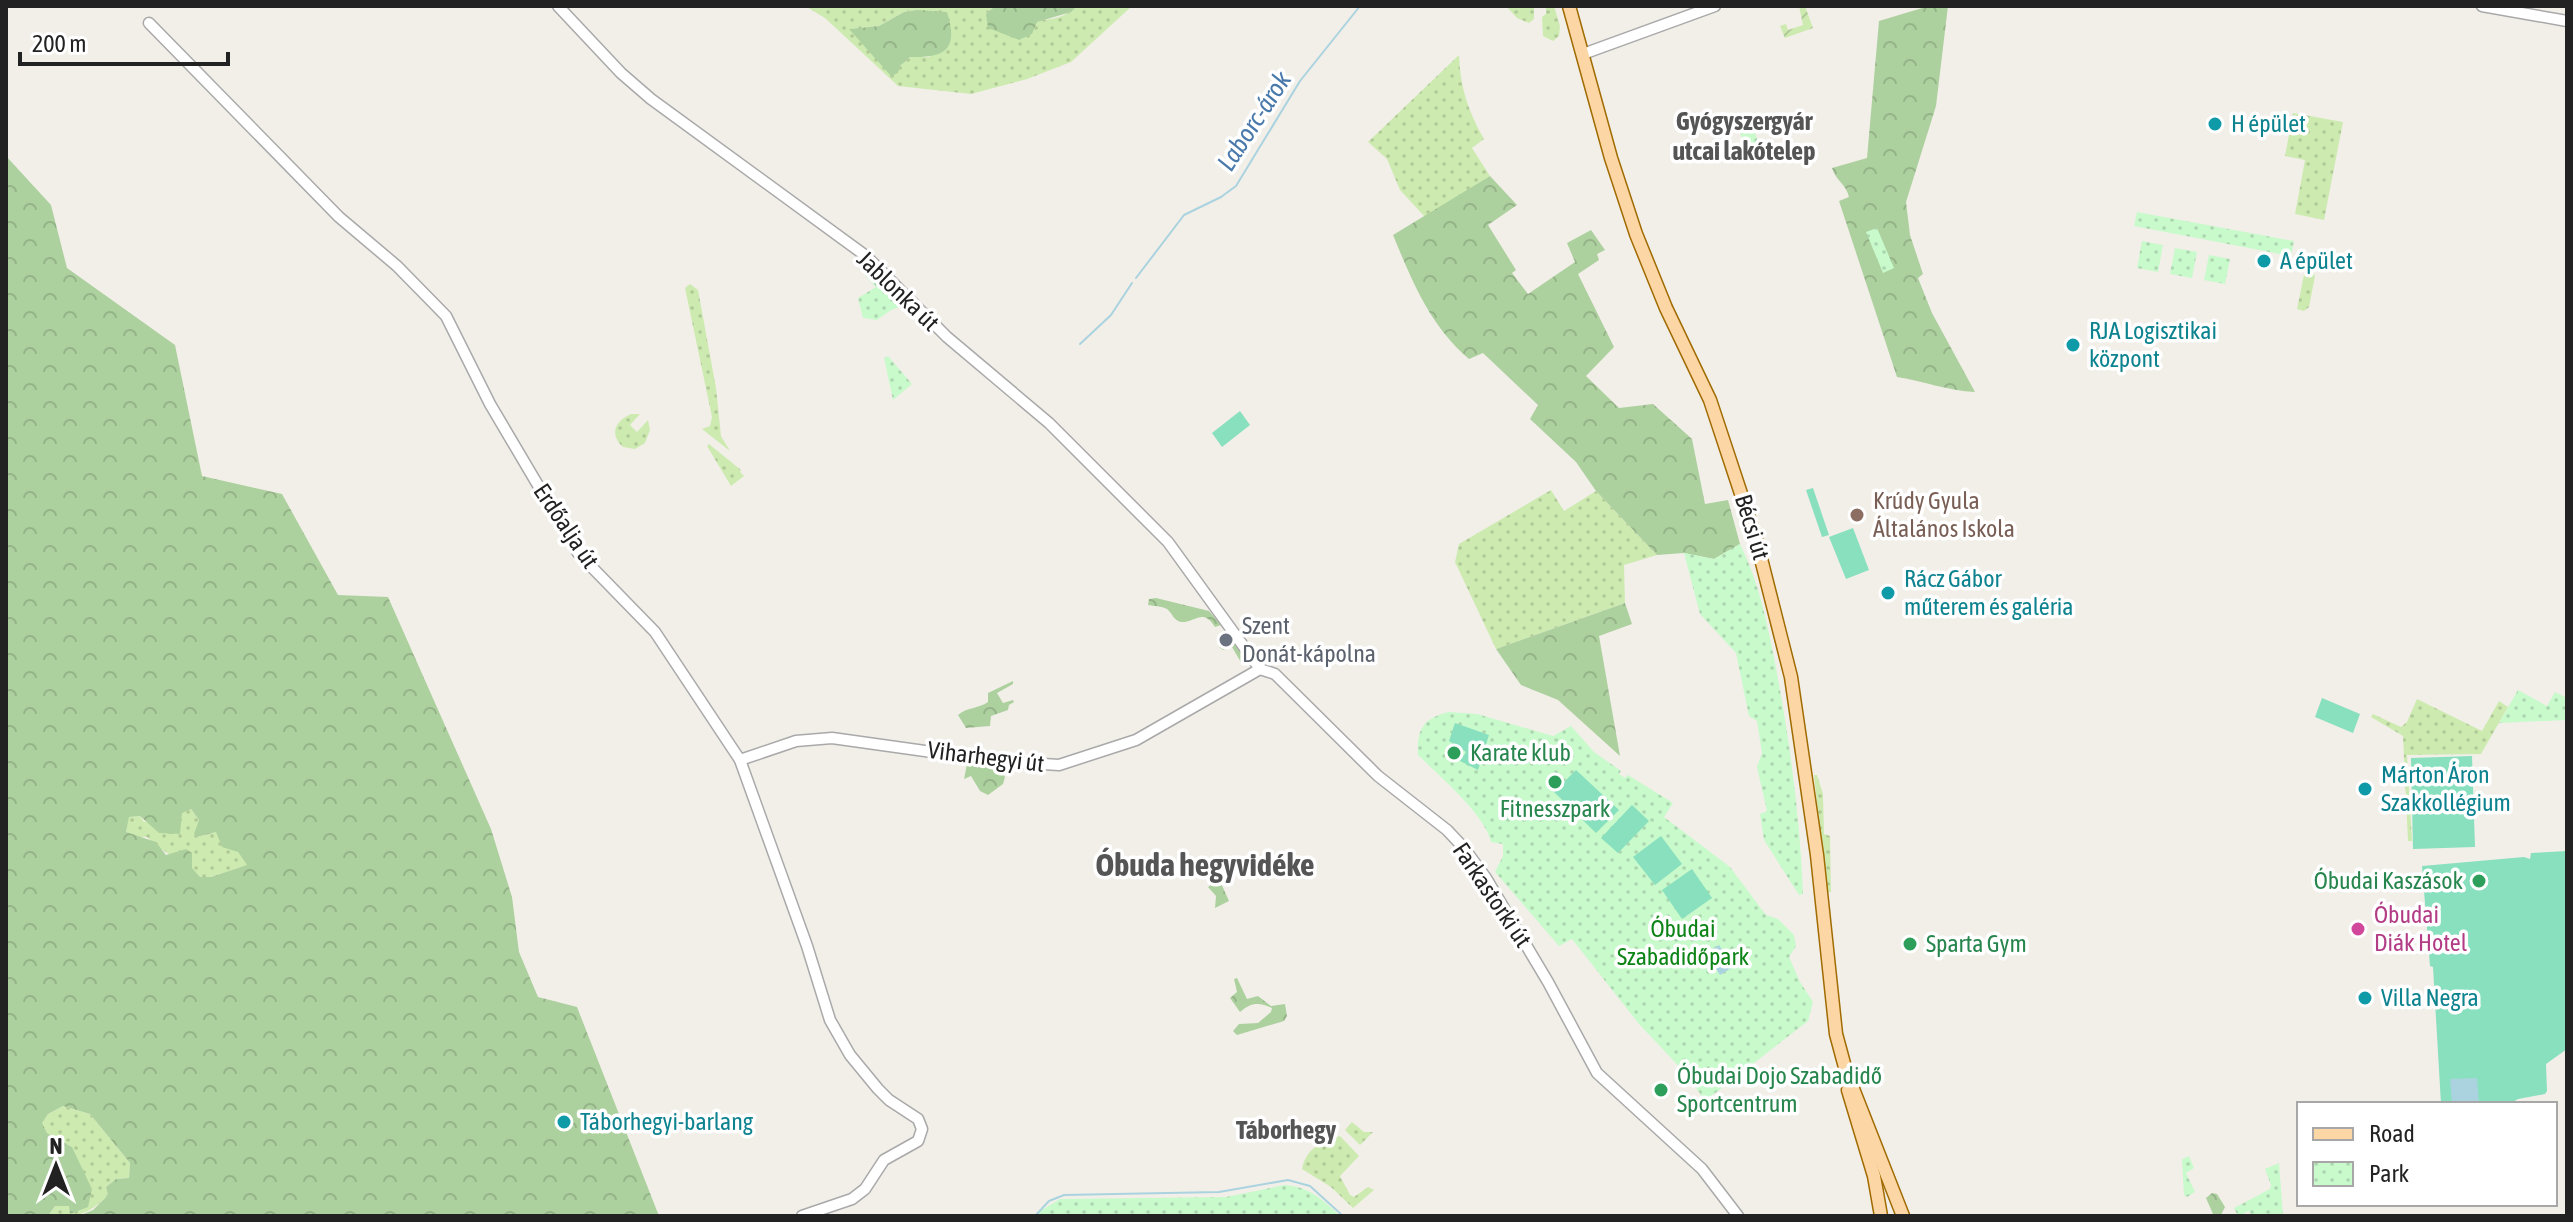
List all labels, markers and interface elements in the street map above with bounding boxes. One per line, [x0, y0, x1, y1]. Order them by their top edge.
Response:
scale bar [20, 16, 228, 66]
text: 200 m [32, 30, 86, 57]
water label: Laborc-árok [1211, 65, 1297, 176]
district label: Gyógyszergyár utcai lakótelep [1673, 106, 1815, 166]
place label: H épület [2231, 110, 2306, 137]
marker: H épület [2206, 115, 2224, 133]
street label: Jablonka út [852, 245, 945, 336]
place label: A épület [2280, 247, 2353, 274]
marker: A épület [2255, 252, 2273, 270]
place label: RJA Logisztikai központ [2089, 317, 2217, 372]
marker: RJA Logisztikai központ [2064, 336, 2082, 354]
street label: Erdőalja út [528, 478, 604, 573]
place label: Krúdy Gyula Általános Iskola [1873, 487, 2015, 542]
street label: Bécsi út [1730, 491, 1775, 563]
marker: Krúdy Gyula Általános Iskola [1848, 506, 1866, 524]
place label: Rácz Gábor műterem és galéria [1904, 565, 2073, 620]
marker: Rácz Gábor műterem és galéria [1879, 584, 1897, 602]
place label: Szent Donát-kápolna [1242, 612, 1376, 667]
marker: Szent Donát-kápolna [1217, 631, 1235, 649]
street label: Viharhegyi út [926, 736, 1046, 777]
place label: Karate klub [1470, 739, 1571, 766]
marker: Karate klub [1445, 744, 1463, 762]
place label: Márton Áron Szakkollégium [2381, 761, 2511, 816]
marker: Fitnesszpark [1546, 773, 1564, 791]
marker: Márton Áron Szakkollégium [2356, 780, 2374, 798]
place label: Fitnesszpark [1500, 795, 1611, 822]
street label: Farkastorki út [1448, 838, 1537, 952]
district label: Óbuda hegyvidéke [1096, 846, 1314, 883]
place label: Óbudai Kaszások [2314, 867, 2463, 894]
marker: Óbudai Kaszások [2470, 872, 2488, 890]
place label: Óbudai Diák Hotel [2374, 901, 2468, 956]
park label: Óbudai Szabadidőpark [1617, 915, 1750, 970]
marker: Óbudai Diák Hotel [2349, 920, 2367, 938]
place label: Sparta Gym [1926, 930, 2027, 957]
marker: Sparta Gym [1901, 935, 1919, 953]
place label: Villa Negra [2381, 984, 2479, 1011]
marker: Villa Negra [2356, 989, 2374, 1007]
place label: Óbudai Dojo Szabadidő Sportcentrum [1677, 1062, 1882, 1117]
marker: Óbudai Dojo Szabadidő Sportcentrum [1652, 1081, 1670, 1099]
legend [2297, 1102, 2557, 1206]
place label: Táborhegyi-barlang [580, 1108, 754, 1135]
marker: Táborhegyi-barlang [555, 1113, 573, 1131]
district label: Táborhegy [1236, 1115, 1336, 1145]
text: Road [2369, 1120, 2415, 1147]
north arrow [16, 1126, 96, 1206]
text: N [50, 1133, 62, 1159]
text: Park [2369, 1160, 2410, 1187]

